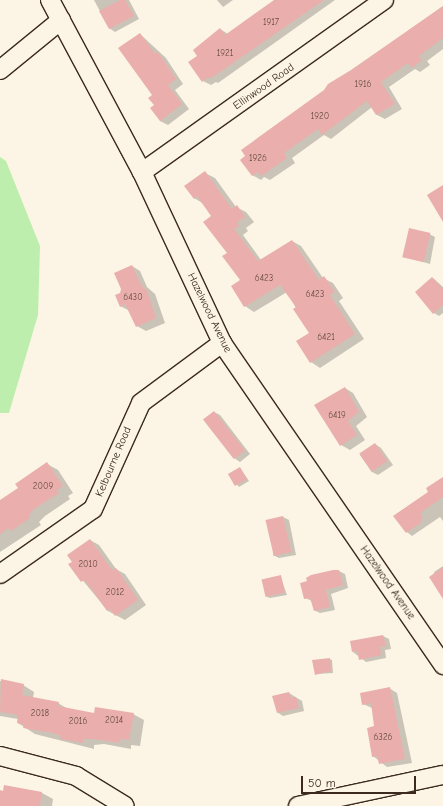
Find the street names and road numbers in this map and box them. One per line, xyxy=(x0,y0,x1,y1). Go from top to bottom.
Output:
street label: Ellinwood Road xyxy=(231,61,297,113)
street label: Hazelwood Avenue xyxy=(184,271,234,355)
street label: Kelbourne Road xyxy=(93,425,135,499)
street label: Hazelwood Avenue xyxy=(357,544,417,622)

